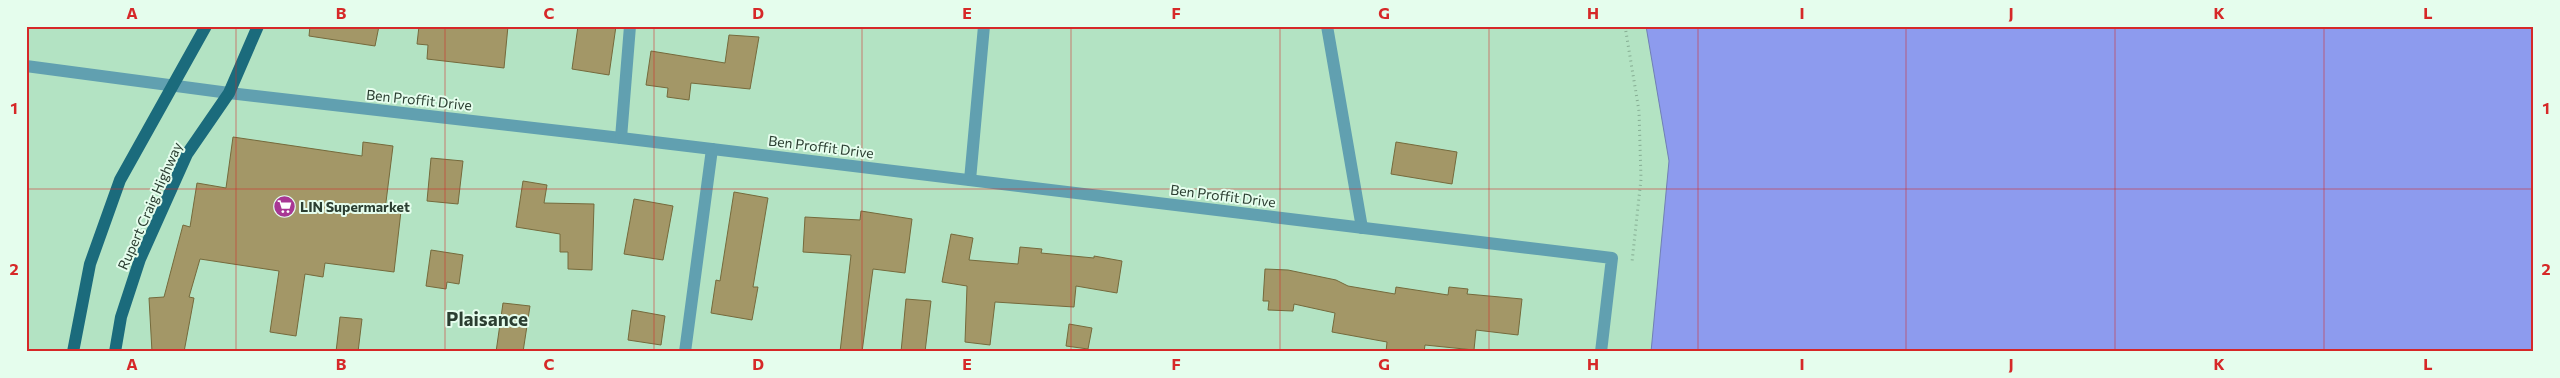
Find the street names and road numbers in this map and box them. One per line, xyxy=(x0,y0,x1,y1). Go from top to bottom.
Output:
street label: Ben Proffit Drive xyxy=(365,86,473,114)
street label: Ben Proffit Drive xyxy=(767,132,875,161)
street label: Rupert Craig Highway xyxy=(114,139,185,272)
street label: Ben Proffit Drive xyxy=(1169,181,1277,210)

